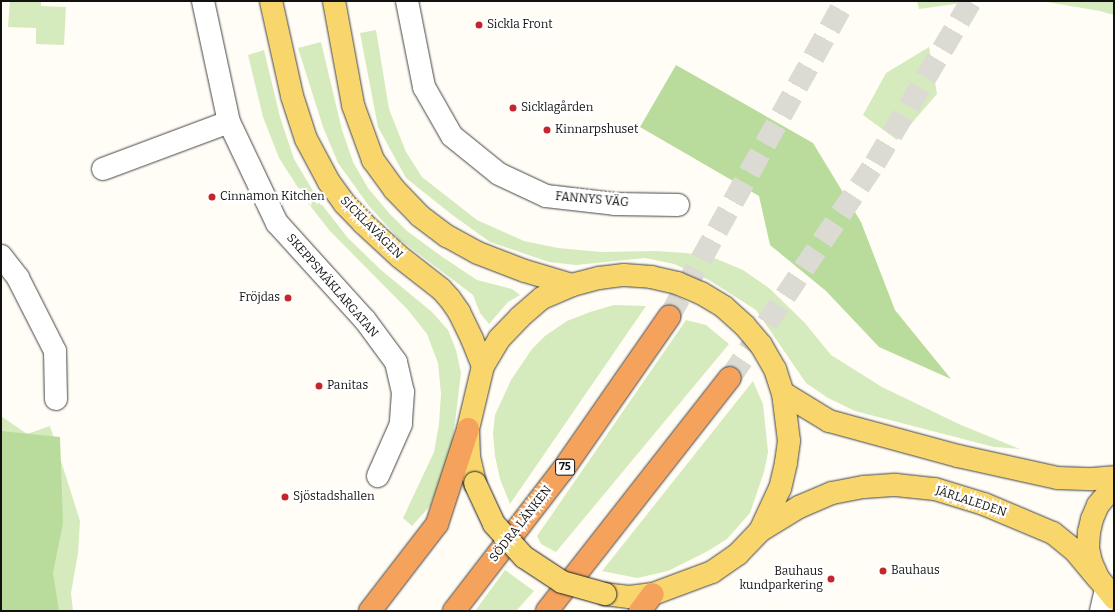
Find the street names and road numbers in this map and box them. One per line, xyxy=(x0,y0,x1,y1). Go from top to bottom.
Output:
street label: FANNYS VÄG xyxy=(555,190,629,210)
street label: SICKLAVÄGEN xyxy=(337,194,405,262)
street label: SKEPPSMÄKLARGATAN xyxy=(283,231,381,341)
road number: 75 xyxy=(555,458,575,476)
street label: SÖDRA LÄNKEN xyxy=(487,483,555,565)
street label: JÄRLALEDEN xyxy=(934,484,1008,520)

